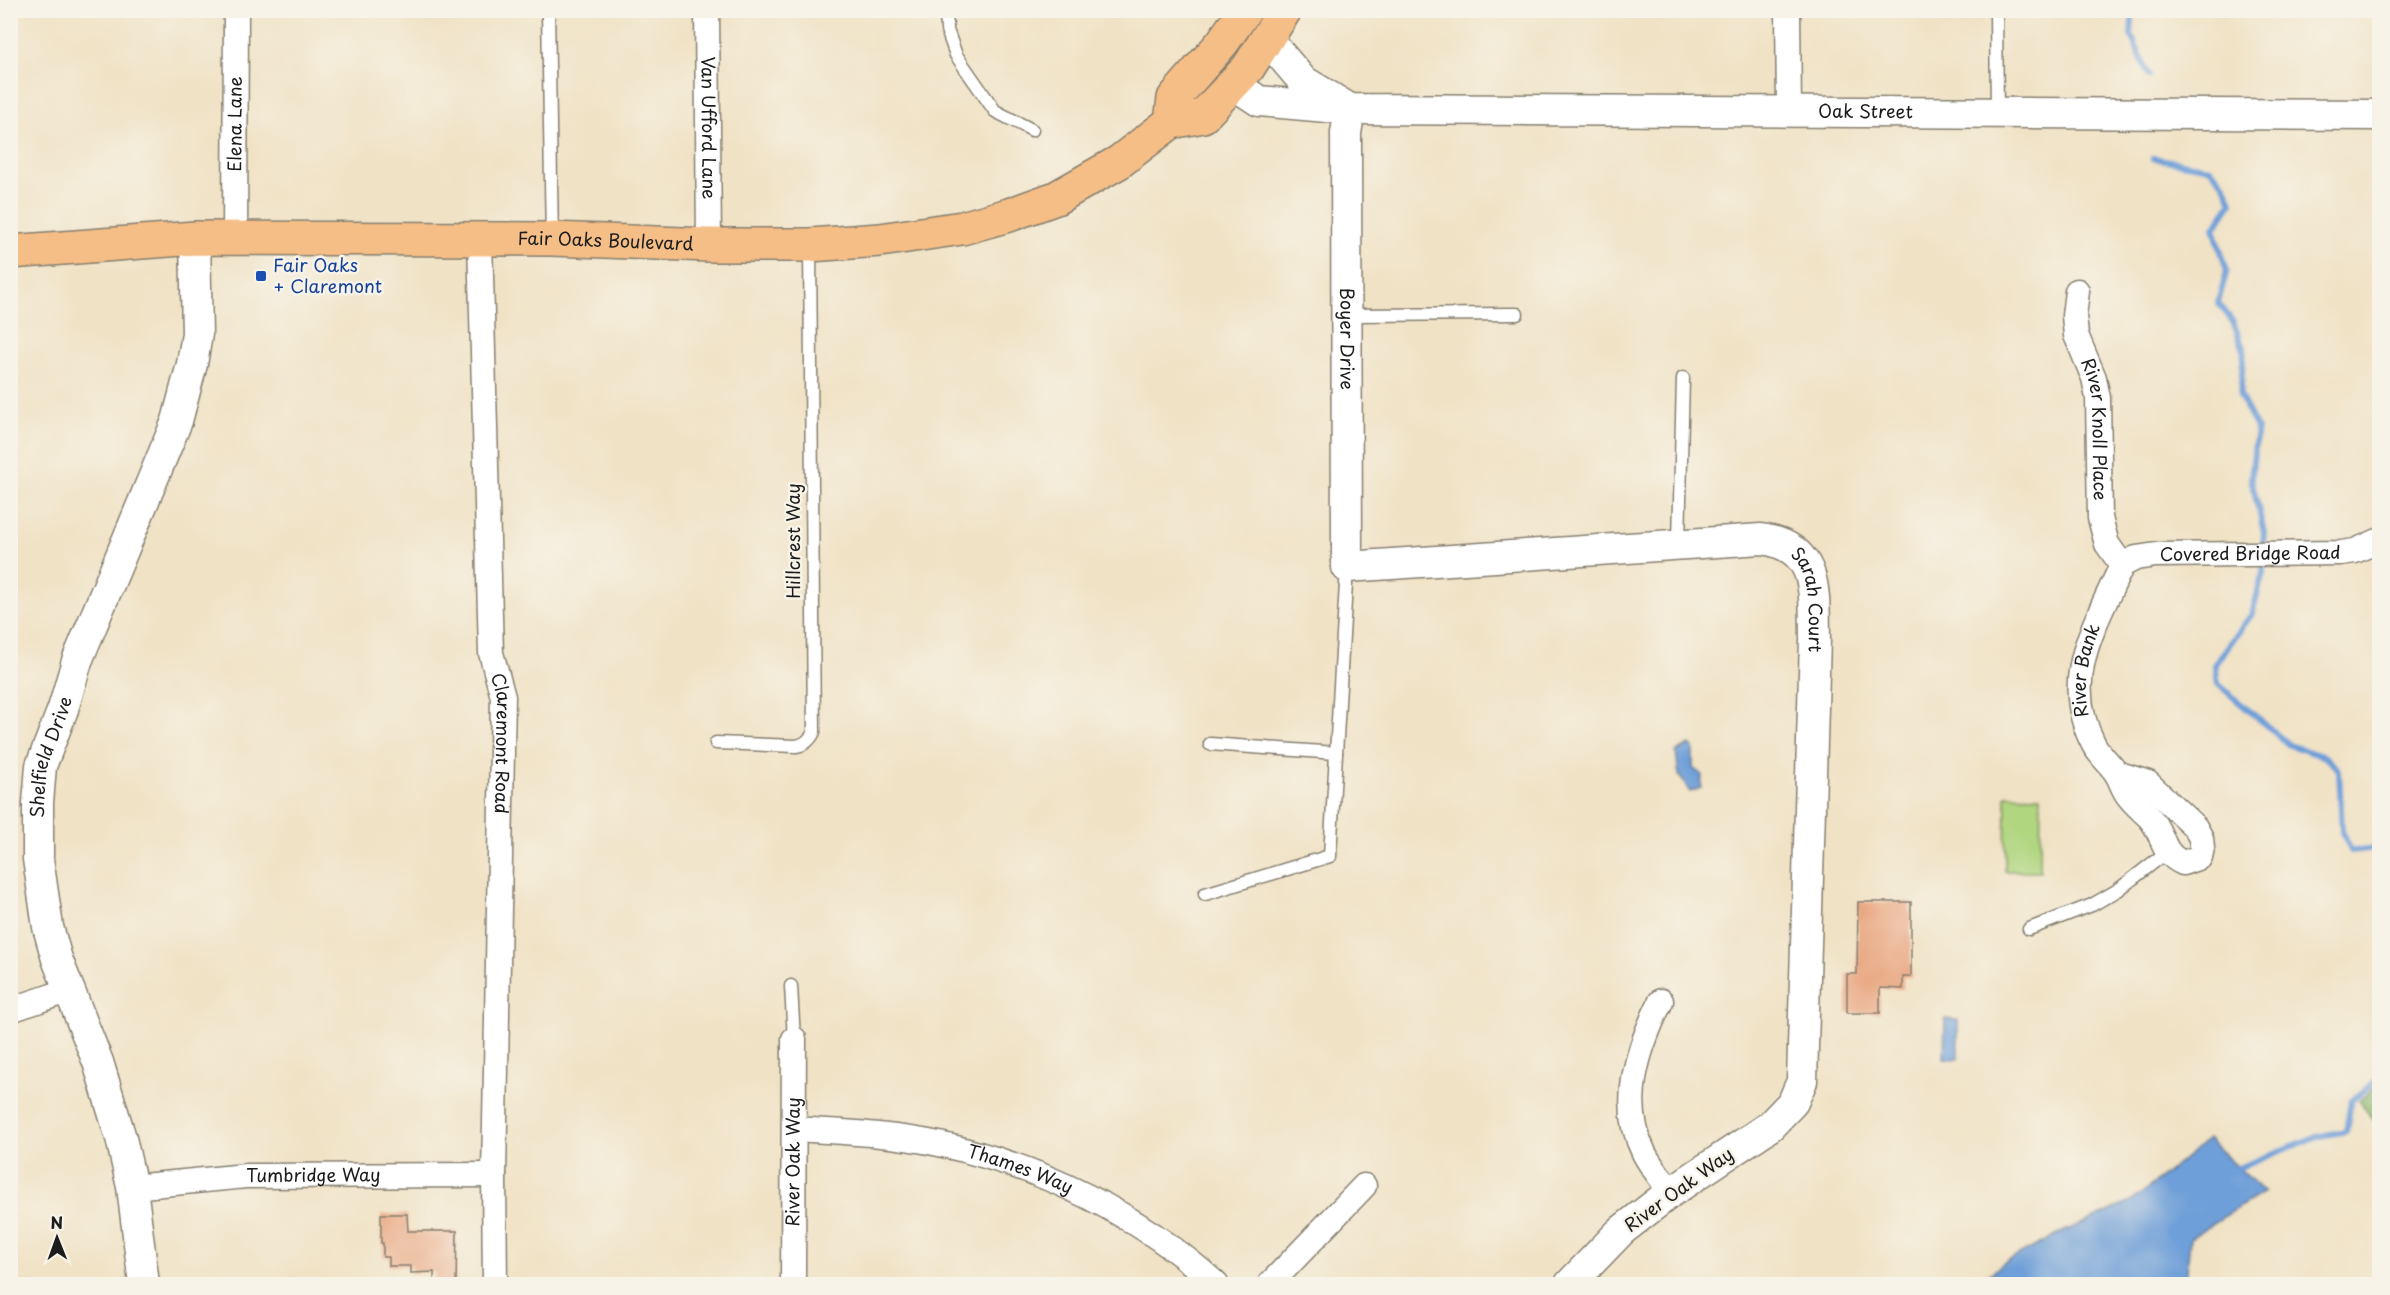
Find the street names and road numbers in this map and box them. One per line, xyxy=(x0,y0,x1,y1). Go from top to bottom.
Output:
street label: Van Ufford Lane xyxy=(695,56,724,200)
street label: Elena Lane xyxy=(220,76,248,172)
street label: Oak Street xyxy=(1818,97,1913,124)
street label: Fair Oaks Boulevard xyxy=(517,224,694,256)
street label: Boyer Drive xyxy=(1334,288,1362,390)
street label: River Knoll Place xyxy=(2075,353,2115,501)
street label: Hillcrest Way xyxy=(779,483,806,599)
street label: Covered Bridge Road xyxy=(2159,538,2341,567)
street label: Sarah Court xyxy=(1786,540,1830,653)
street label: River Bank xyxy=(2064,619,2106,720)
street label: Claremont Road xyxy=(485,670,519,814)
street label: Shelfield Drive xyxy=(23,693,78,818)
street label: River Oak Way xyxy=(778,1097,806,1227)
street label: Thames Way xyxy=(965,1137,1078,1200)
street label: River Oak Way xyxy=(1618,1140,1738,1238)
street label: Tumbridge Way xyxy=(246,1160,381,1188)

